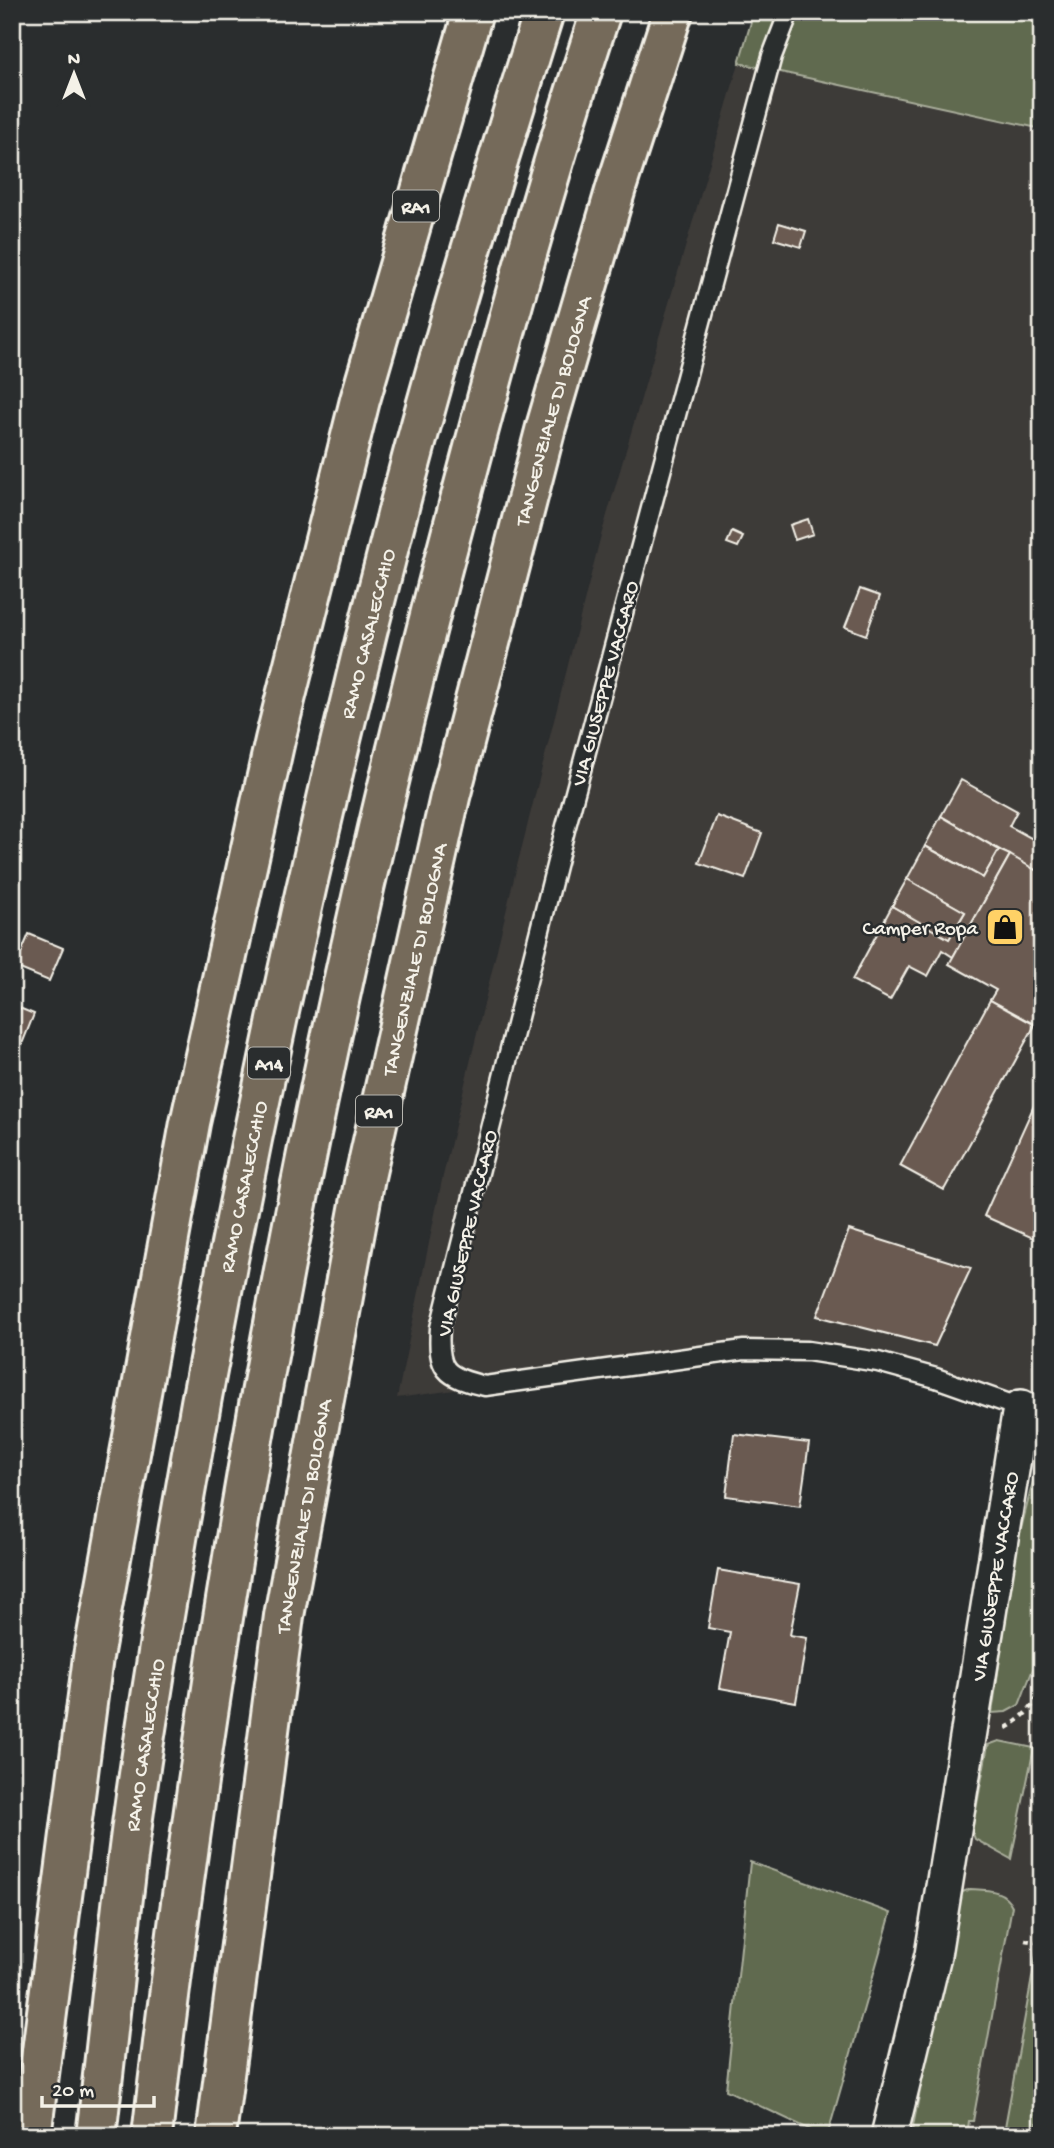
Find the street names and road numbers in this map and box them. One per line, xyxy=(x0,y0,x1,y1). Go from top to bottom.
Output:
road number: RA1 xyxy=(393,190,439,222)
street label: TANGENZIALE DI BOLOGNA xyxy=(512,292,600,530)
street label: RAMO CASALECCHIO xyxy=(337,546,404,722)
street label: VIA GIUSEPPE VACCARO xyxy=(568,578,647,790)
street label: TANGENZIALE DI BOLOGNA xyxy=(379,840,456,1080)
road number: A14 xyxy=(248,1048,290,1078)
road number: RA1 xyxy=(356,1096,402,1126)
street label: RAMO CASALECCHIO xyxy=(217,1099,276,1275)
street label: VIA GIUSEPPE VACCARO xyxy=(433,1128,505,1341)
street label: TANGENZIALE DI BOLOGNA xyxy=(273,1396,340,1636)
street label: VIA GIUSEPPE VACCARO xyxy=(968,1470,1027,1684)
street label: RAMO CASALECCHIO xyxy=(122,1657,173,1834)

